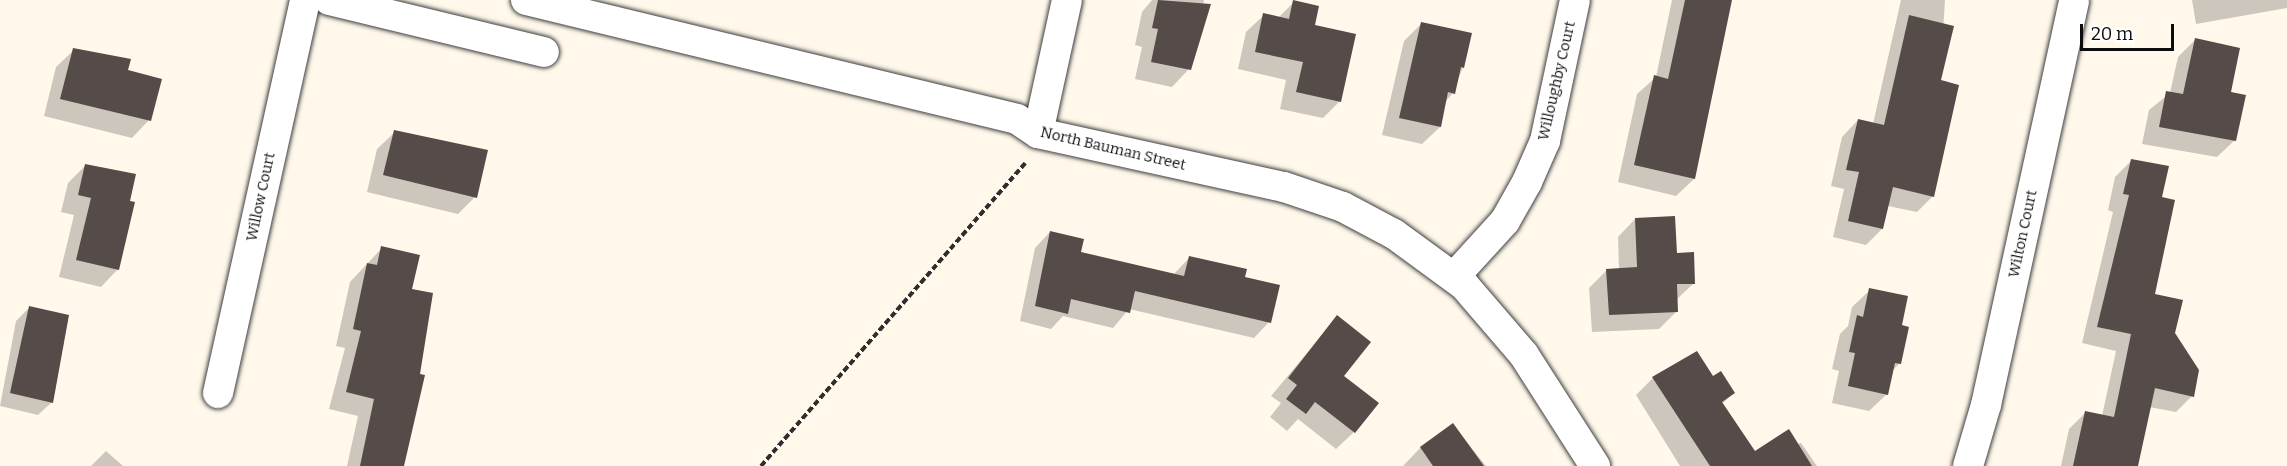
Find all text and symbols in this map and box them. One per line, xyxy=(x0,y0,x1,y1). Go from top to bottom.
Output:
scale bar xyxy=(2083,12,2178,50)
street label: Willoughby Court xyxy=(1535,20,1579,142)
text: 20 m xyxy=(2091,23,2133,45)
street label: North Bauman Street xyxy=(1039,124,1187,174)
street label: Willow Court xyxy=(243,151,279,243)
street label: Wilton Court xyxy=(2005,189,2041,279)

